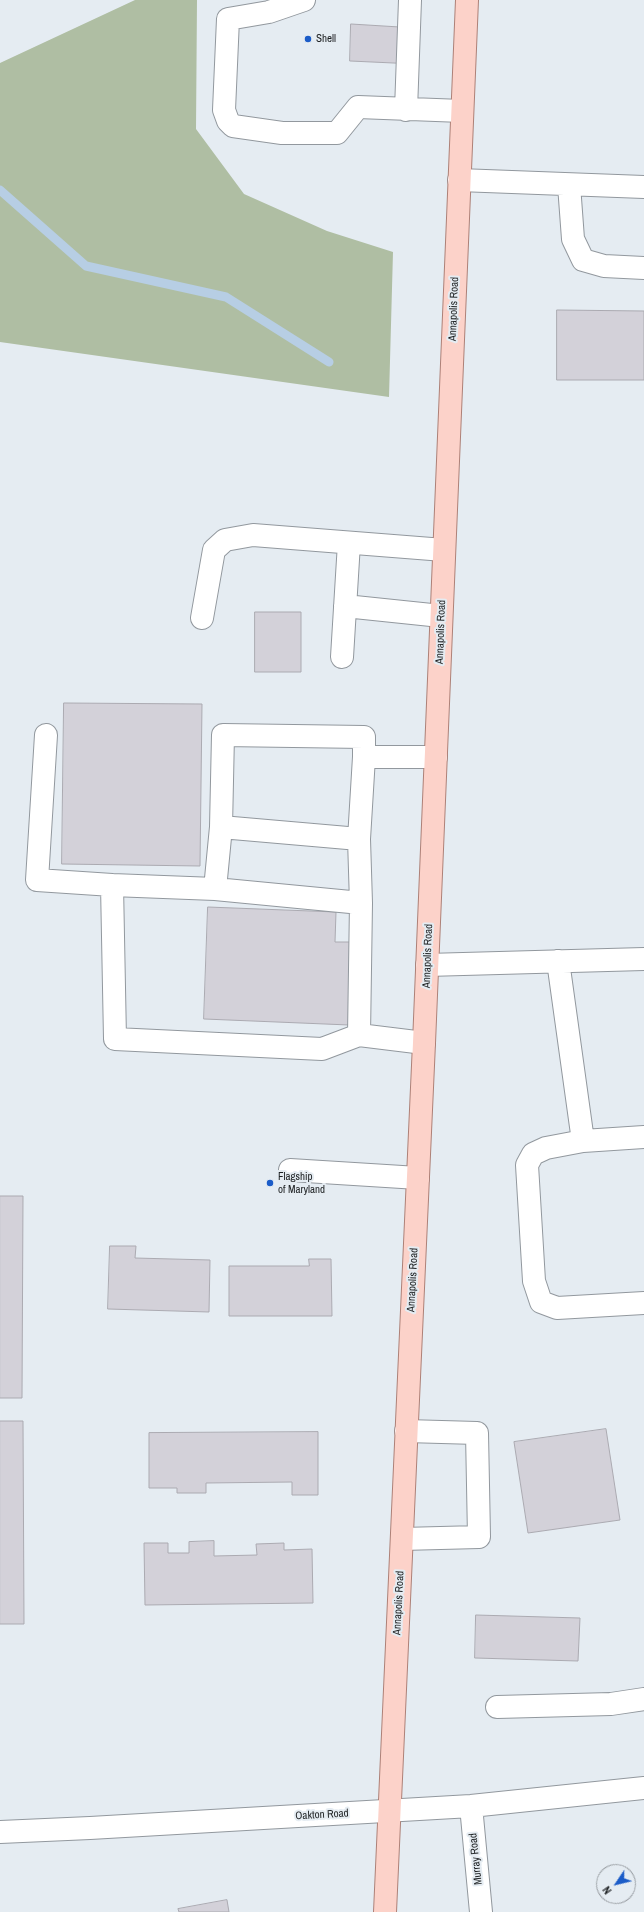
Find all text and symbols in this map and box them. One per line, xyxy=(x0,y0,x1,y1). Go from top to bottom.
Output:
place label: Shell xyxy=(316,32,336,46)
marker: Shell xyxy=(303,34,313,44)
street label: Annapolis Road xyxy=(446,277,462,341)
street label: Annapolis Road xyxy=(433,600,449,664)
street label: Annapolis Road xyxy=(420,924,436,988)
place label: Flagship of Maryland xyxy=(278,1170,325,1196)
marker: Flagship of Maryland xyxy=(265,1178,275,1188)
street label: Annapolis Road xyxy=(405,1248,421,1312)
street label: Annapolis Road xyxy=(391,1571,407,1635)
street label: Oakton Road xyxy=(295,1807,349,1823)
street label: Murray Road xyxy=(467,1832,485,1886)
north arrow xyxy=(596,1864,636,1904)
text: N xyxy=(599,1884,615,1897)

